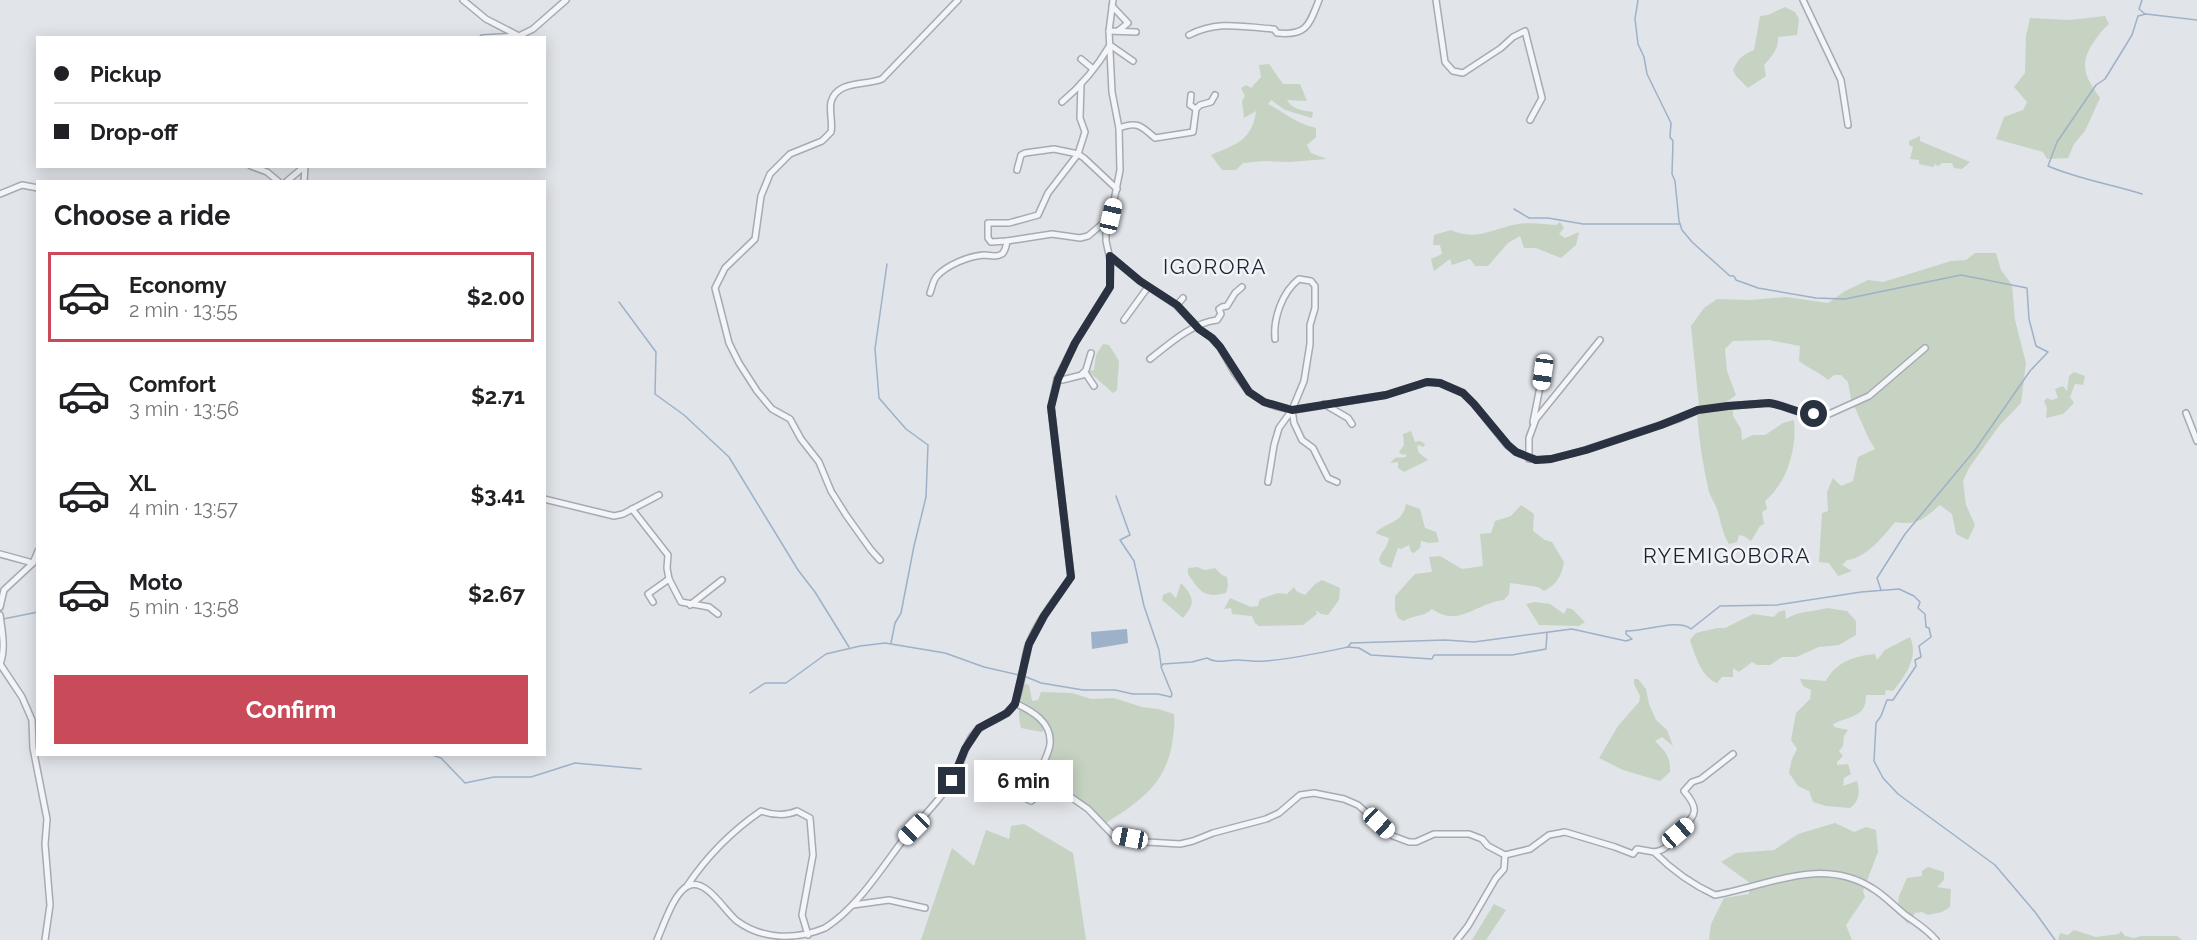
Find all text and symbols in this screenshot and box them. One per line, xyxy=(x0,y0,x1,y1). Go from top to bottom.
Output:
text: Pickup xyxy=(90,61,162,87)
text: Drop-off xyxy=(90,119,178,145)
car xyxy=(1098,196,1124,236)
text: Choose a ride xyxy=(54,200,230,231)
district label: IGORORA xyxy=(1163,254,1267,279)
icon: car xyxy=(57,270,111,324)
text: Economy xyxy=(129,272,227,298)
text: $2.00 xyxy=(467,284,525,310)
text: 2 min · 13:55 xyxy=(129,298,238,322)
car xyxy=(1532,353,1554,391)
icon: car xyxy=(57,369,111,423)
text: Comfort xyxy=(129,371,216,397)
text: $2.71 xyxy=(471,383,525,409)
text: 3 min · 13:56 xyxy=(129,397,239,421)
route start xyxy=(1800,400,1827,427)
icon: car xyxy=(57,468,111,522)
text: XL xyxy=(129,470,156,496)
text: $3.41 xyxy=(471,482,525,508)
text: 4 min · 13:57 xyxy=(129,496,238,520)
district label: RYEMIGOBORA xyxy=(1643,543,1811,568)
icon: car xyxy=(57,567,111,621)
text: Moto xyxy=(129,569,183,595)
text: $2.67 xyxy=(468,581,525,607)
text: 5 min · 13:58 xyxy=(129,595,239,619)
button: Confirm xyxy=(54,675,528,744)
callout: 6 min xyxy=(973,760,1072,802)
route end xyxy=(938,767,965,794)
text: 6 min xyxy=(997,769,1050,793)
car xyxy=(1360,804,1398,842)
car xyxy=(895,810,933,848)
car xyxy=(1659,814,1697,852)
car xyxy=(1111,826,1149,850)

